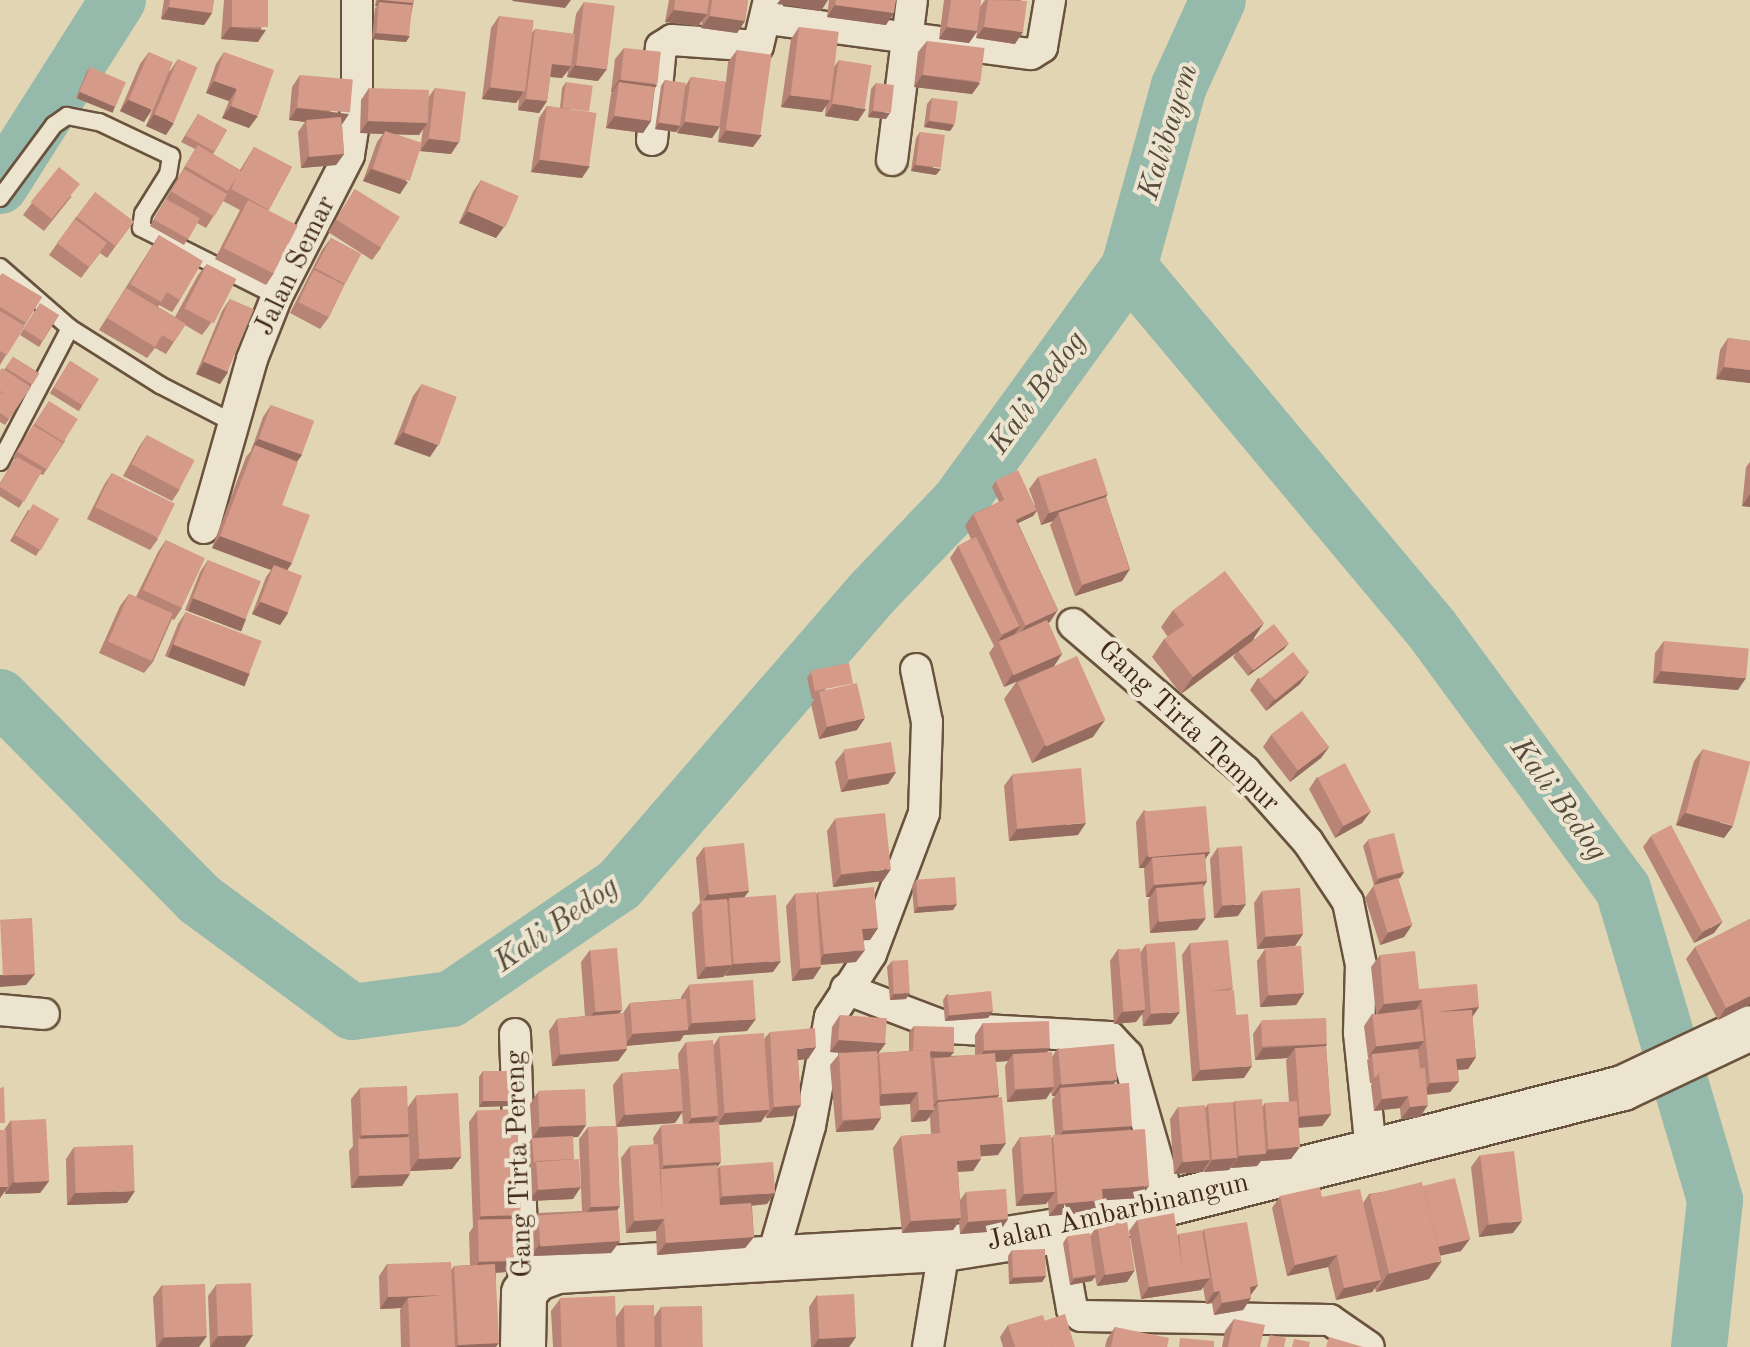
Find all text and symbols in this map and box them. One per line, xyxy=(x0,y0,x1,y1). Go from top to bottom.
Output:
water label: Kalibayem xyxy=(1131,60,1207,204)
street label: Jalan Semar xyxy=(248,191,344,341)
water label: Kali Bedog xyxy=(981,325,1095,461)
street label: Gang Tirta Tempur xyxy=(1090,634,1286,820)
water label: Kali Bedog xyxy=(1501,732,1615,868)
water label: Kali Bedog xyxy=(488,869,626,981)
street label: Gang Tirta Pereng xyxy=(499,1050,541,1278)
street label: Jalan Ambarbinangun xyxy=(984,1167,1252,1259)

